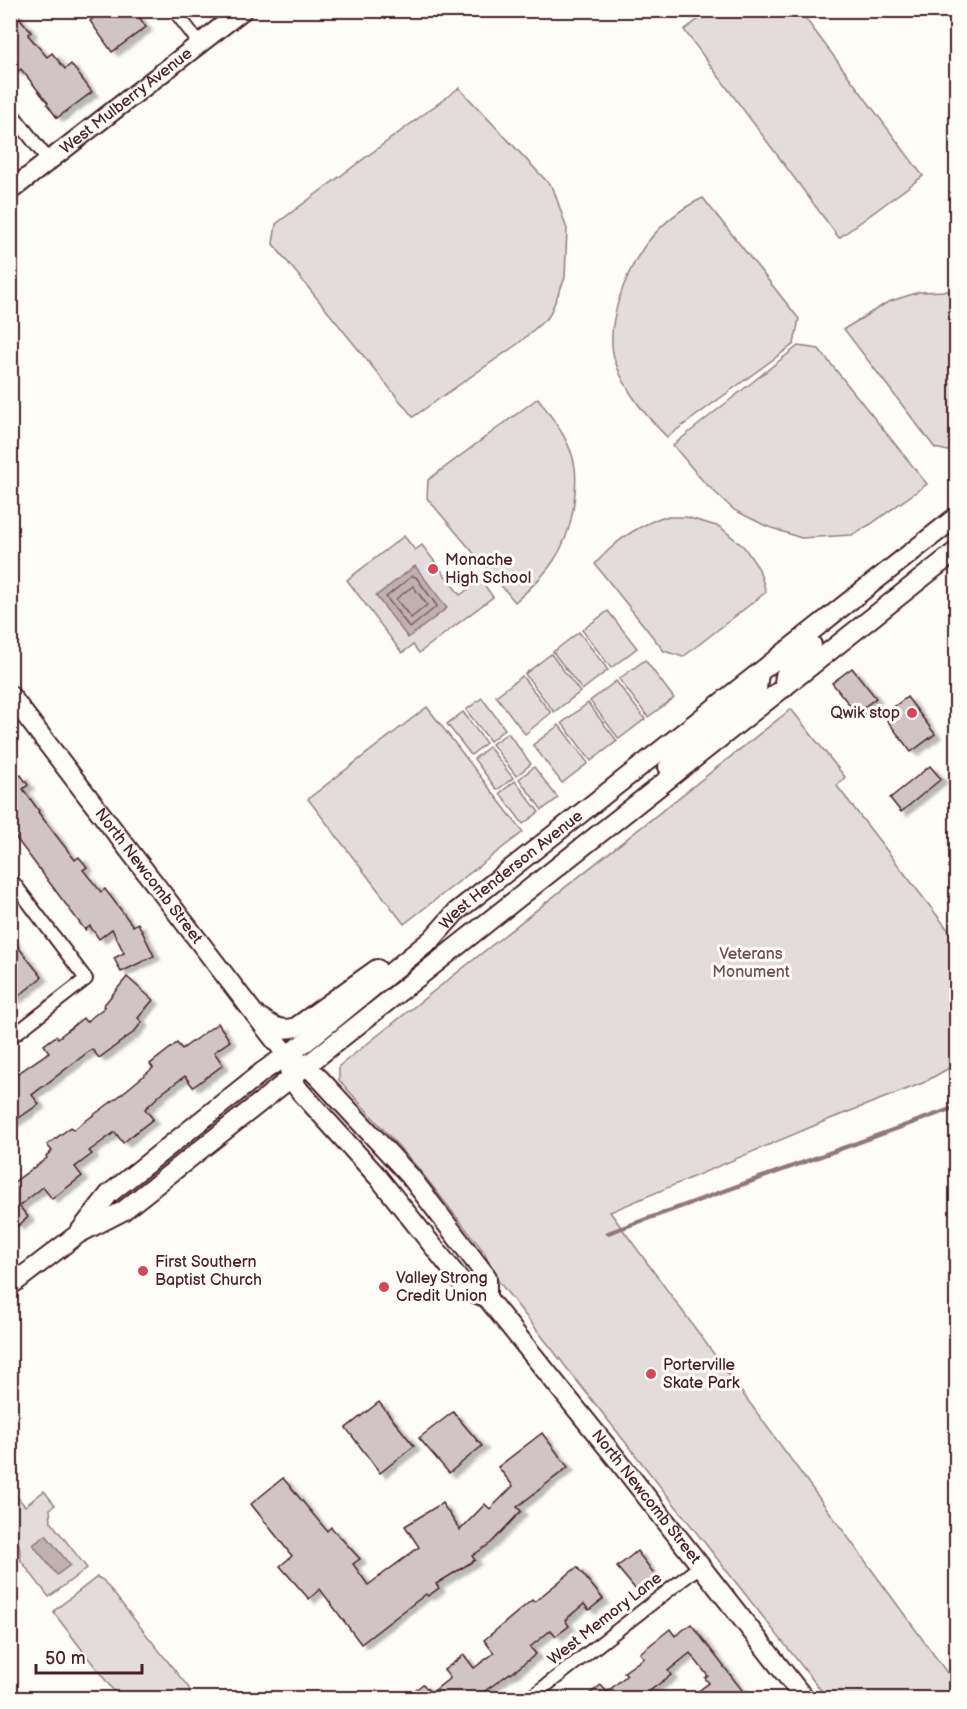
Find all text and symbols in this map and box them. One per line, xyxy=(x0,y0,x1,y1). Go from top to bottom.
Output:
street label: West Mulberry Avenue xyxy=(56,43,196,158)
place label: Monache High School xyxy=(445,551,531,588)
marker: Monache High School xyxy=(426,562,440,576)
place label: Qwik stop xyxy=(830,704,900,723)
marker: Qwik stop xyxy=(905,706,919,720)
street label: North Newcomb Street xyxy=(91,805,207,947)
street label: West Henderson Avenue xyxy=(435,806,587,934)
park label: Veterans Monument xyxy=(712,945,790,982)
place label: First Southern Baptist Church xyxy=(155,1253,262,1290)
marker: First Southern Baptist Church xyxy=(136,1264,150,1278)
place label: Valley Strong Credit Union xyxy=(396,1269,488,1306)
marker: Valley Strong Credit Union xyxy=(377,1280,391,1294)
place label: Porterville Skate Park xyxy=(663,1356,740,1393)
marker: Porterville Skate Park xyxy=(644,1367,658,1381)
street label: North Newcomb Street xyxy=(587,1426,705,1568)
street label: West Memory Lane xyxy=(544,1568,666,1669)
scale bar xyxy=(36,1637,142,1675)
text: 50 m xyxy=(45,1648,86,1669)

